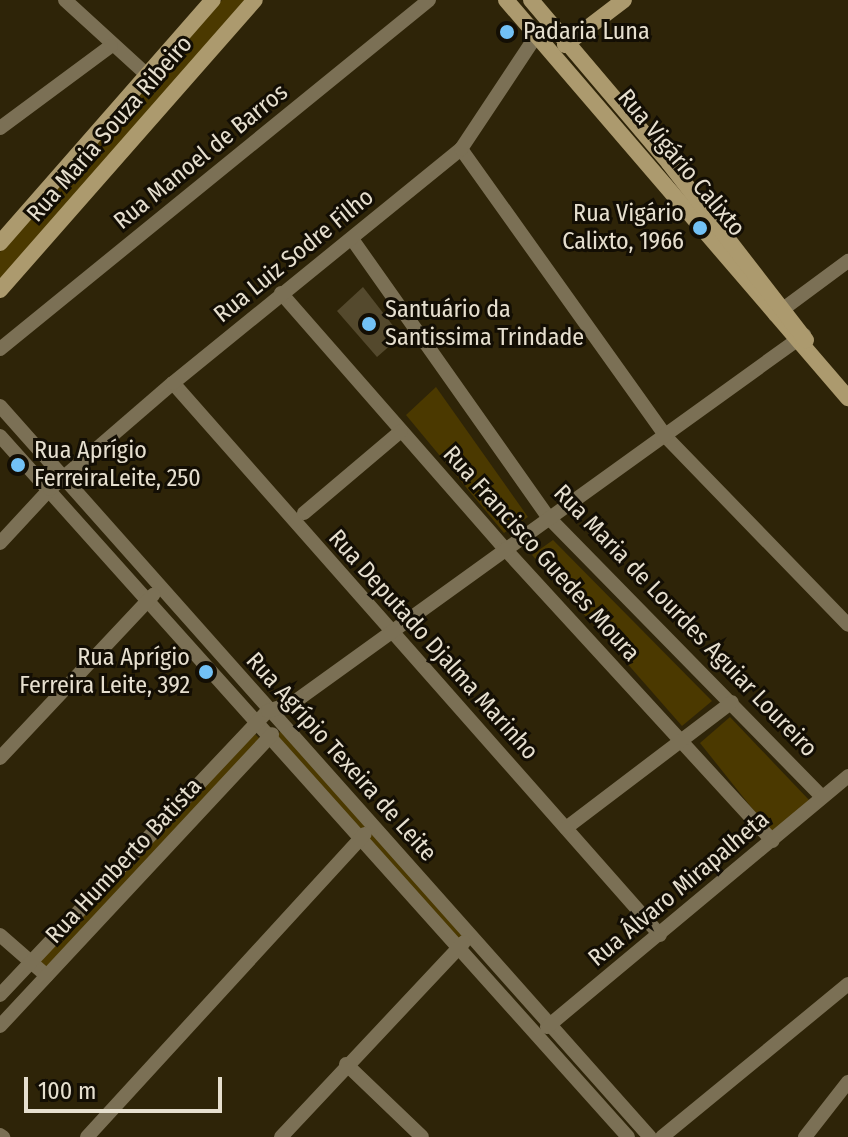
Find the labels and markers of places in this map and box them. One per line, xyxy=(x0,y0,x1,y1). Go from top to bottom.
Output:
place label: Padaria Luna xyxy=(523,18,650,46)
marker: Padaria Luna xyxy=(498,23,516,41)
place label: Rua Vigário Calixto, 1966 xyxy=(562,200,684,256)
marker: Rua Vigário Calixto, 1966 xyxy=(691,219,709,237)
place label: Santuário da Santissima Trindade xyxy=(385,296,584,352)
marker: Santuário da Santissima Trindade xyxy=(360,315,378,333)
place label: Rua Aprígio FerreiraLeite, 250 xyxy=(34,437,201,493)
marker: Rua Aprígio FerreiraLeite, 250 xyxy=(9,456,27,474)
place label: Rua Aprígio Ferreira Leite, 392 xyxy=(19,644,190,700)
marker: Rua Aprígio Ferreira Leite, 392 xyxy=(197,663,215,681)

